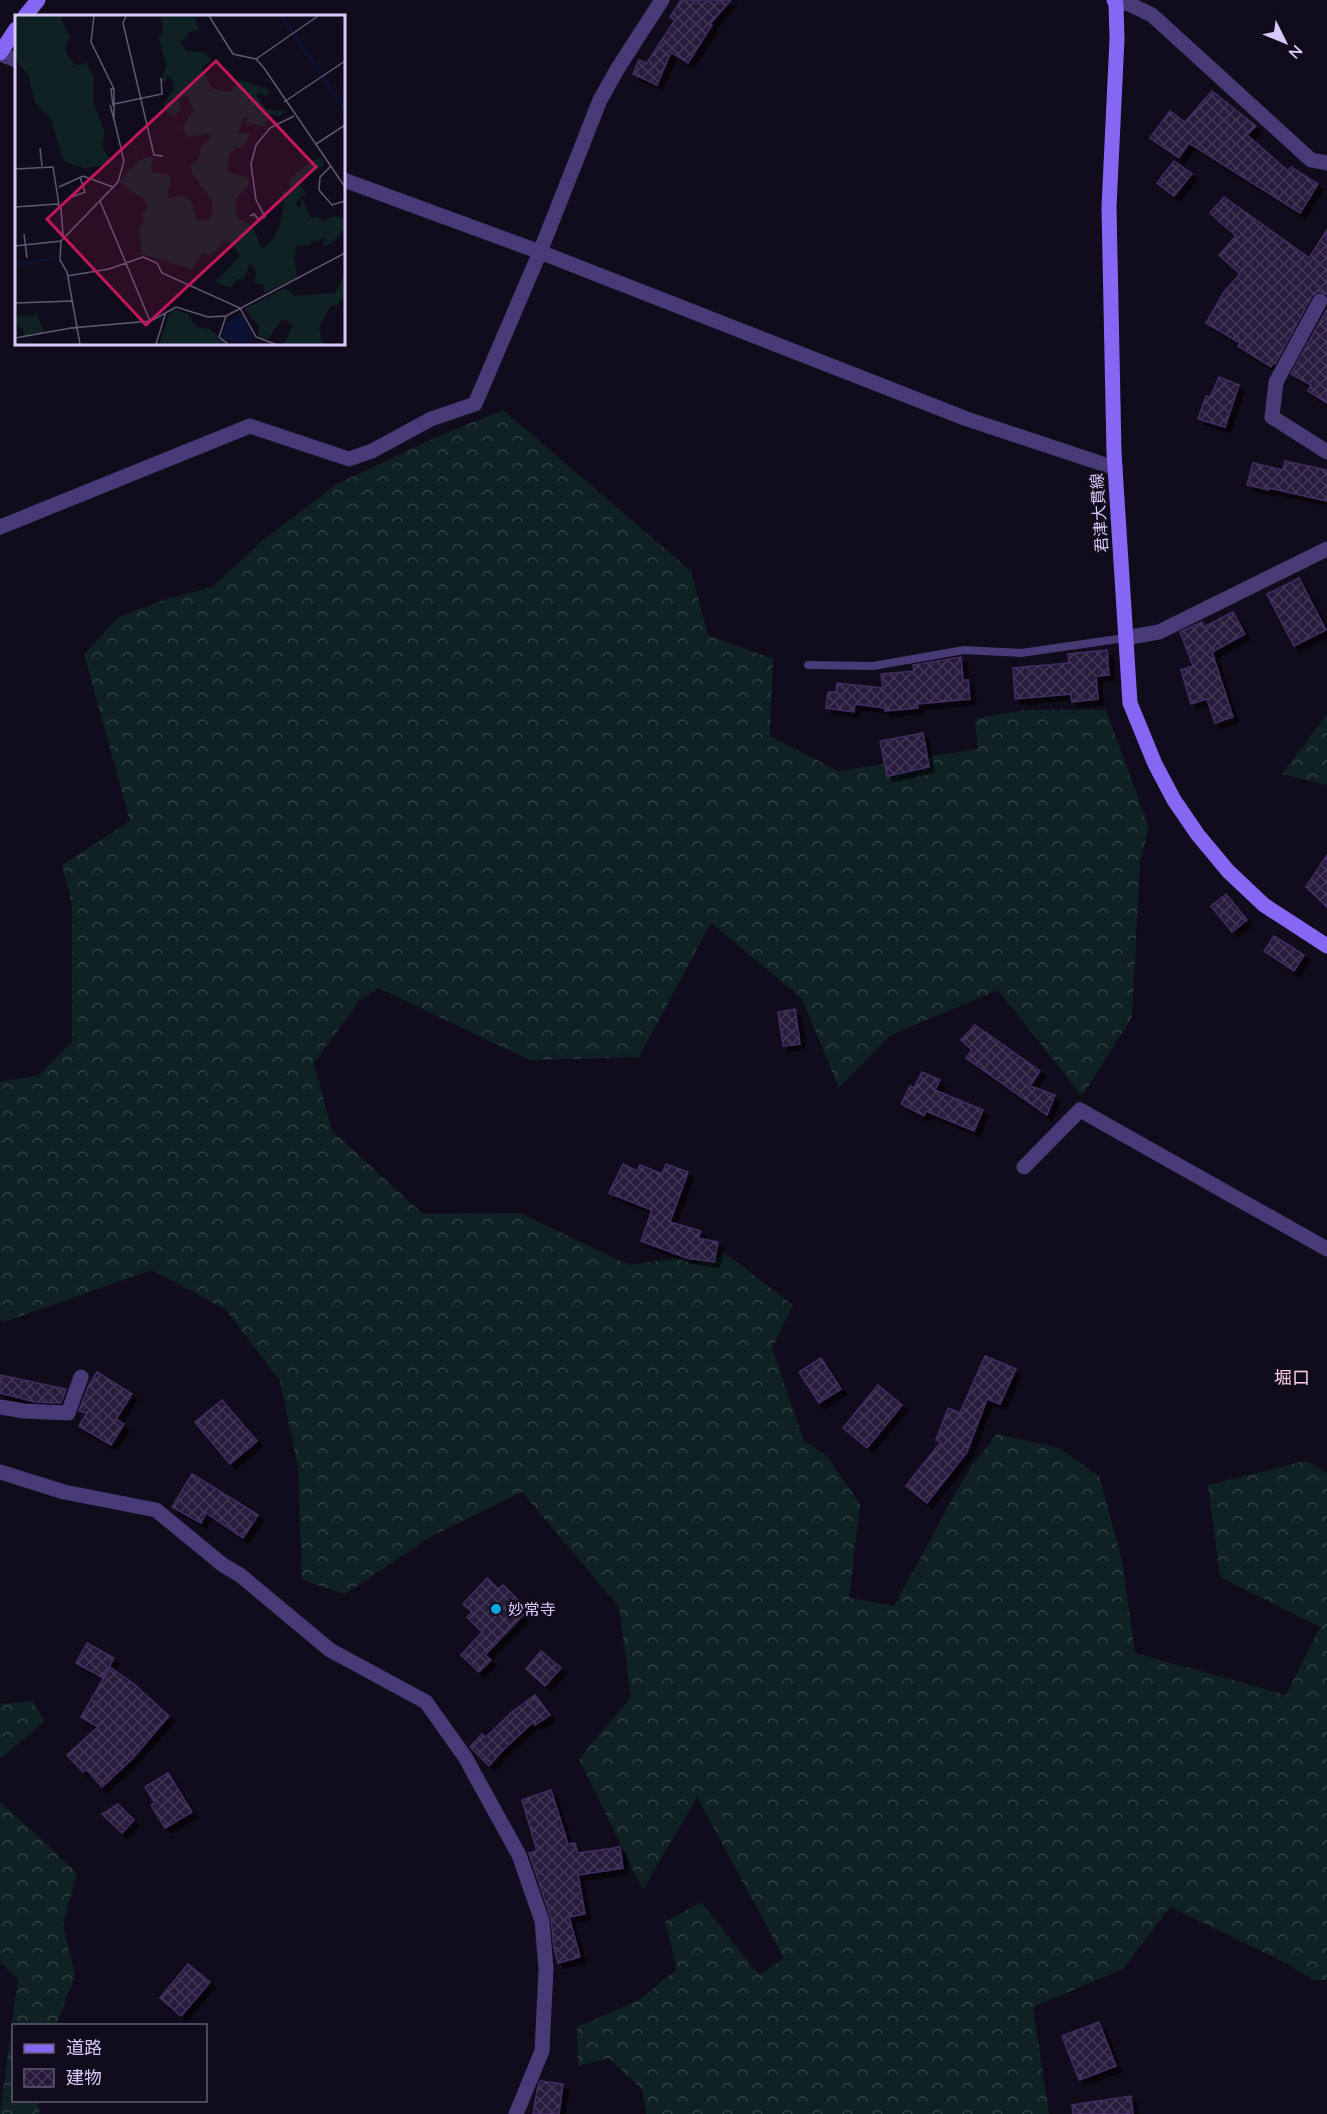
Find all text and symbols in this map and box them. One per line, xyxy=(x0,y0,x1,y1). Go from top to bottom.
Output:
north arrow xyxy=(1255,12,1315,72)
inset map xyxy=(15,15,345,345)
text: N xyxy=(1285,41,1307,63)
street label: 君津大貫線 xyxy=(1086,472,1112,554)
district label: 堀口 xyxy=(1274,1366,1310,1389)
place label: 妙常寺 xyxy=(508,1599,556,1619)
marker: 妙常寺 xyxy=(489,1602,503,1616)
legend xyxy=(12,2024,207,2102)
text: 道路 xyxy=(66,2036,102,2059)
text: 建物 xyxy=(66,2066,102,2089)

